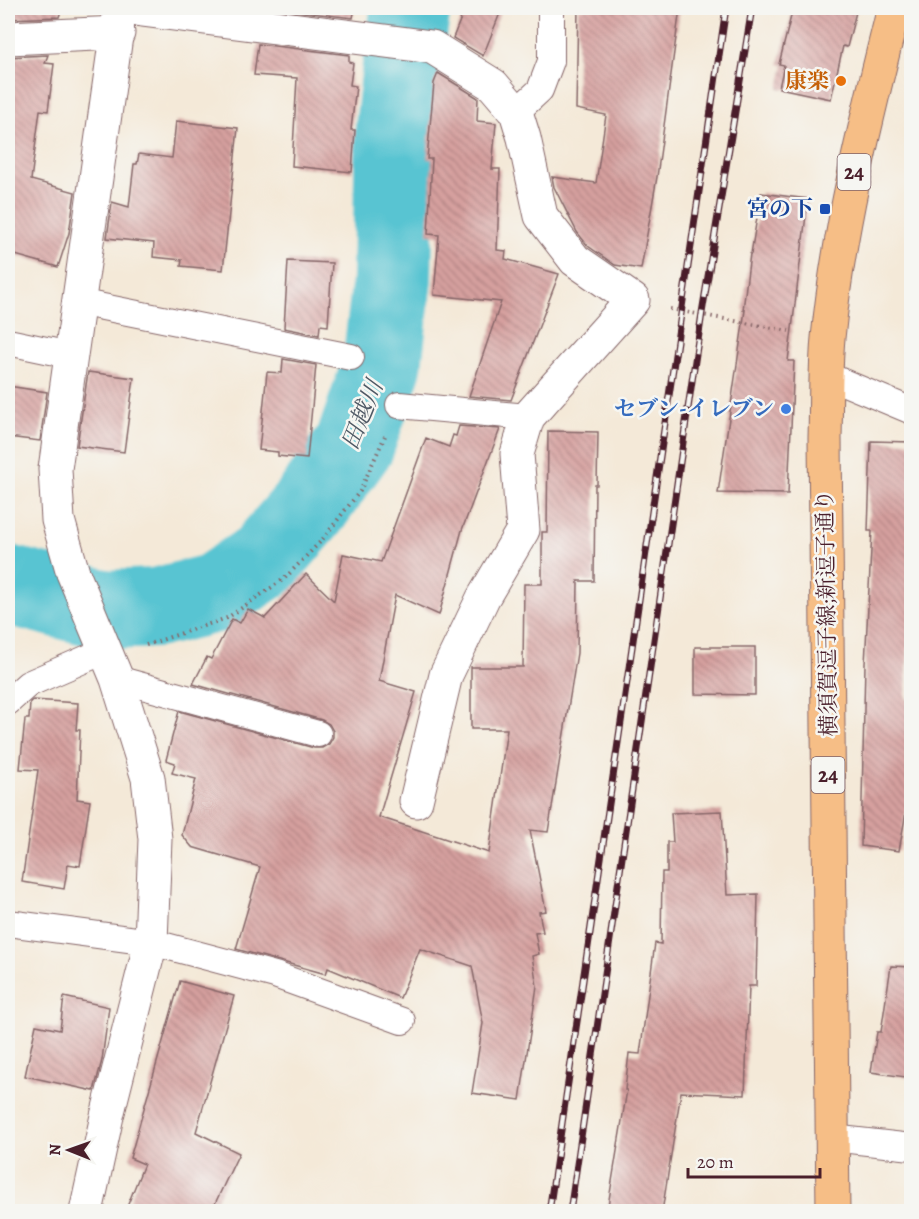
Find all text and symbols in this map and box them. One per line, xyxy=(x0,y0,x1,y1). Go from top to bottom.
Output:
place label: 康楽 xyxy=(785,66,829,96)
marker: 康楽 xyxy=(834,74,848,88)
road number: 24 xyxy=(838,154,870,190)
place label: 宮の下 xyxy=(747,194,813,224)
marker: 宮の下 xyxy=(818,202,832,216)
water label: 田越川 xyxy=(334,373,391,454)
place label: セブン-イレブン xyxy=(614,394,774,424)
marker: セブン-イレブン xyxy=(779,402,793,416)
street label: 横須賀逗子線;新逗子通り xyxy=(810,489,844,737)
road number: 24 xyxy=(812,757,844,793)
north arrow xyxy=(39,1120,99,1180)
scale bar xyxy=(688,1141,820,1179)
text: N xyxy=(44,1143,66,1156)
text: 20 m xyxy=(697,1150,734,1174)

